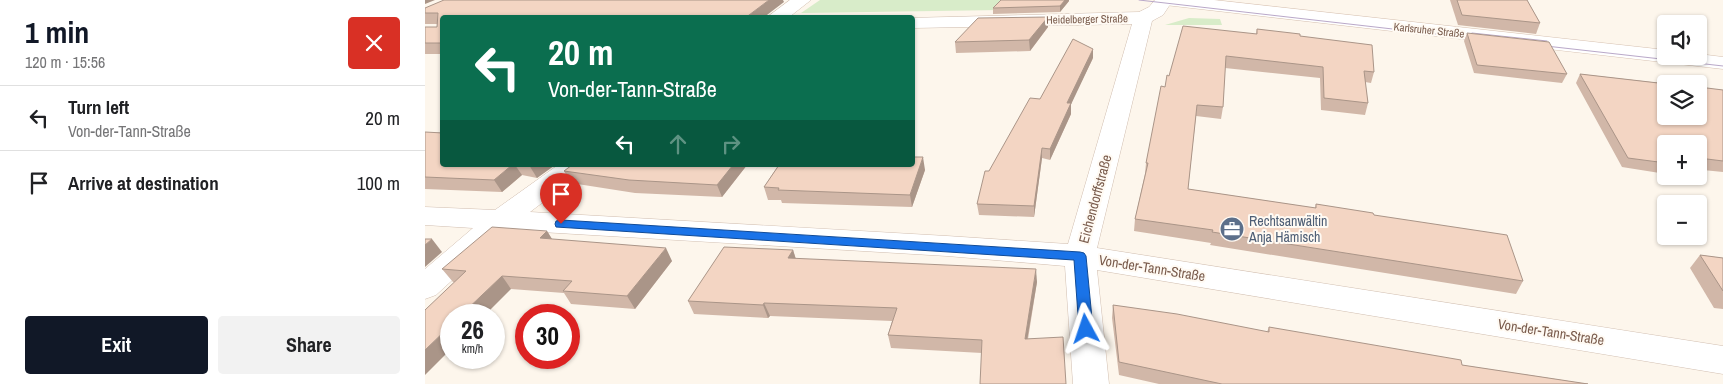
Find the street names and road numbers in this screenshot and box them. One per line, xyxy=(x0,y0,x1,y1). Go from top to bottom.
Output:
street label: Heidelberger Straße xyxy=(1046,11,1128,27)
street label: Karlsruher Straße xyxy=(1393,19,1465,41)
street label: Eichendorffstraße xyxy=(1075,153,1115,245)
street label: Von-der-Tann-Straße xyxy=(1098,251,1206,285)
street label: Von-der-Tann-Straße xyxy=(1497,315,1605,349)

